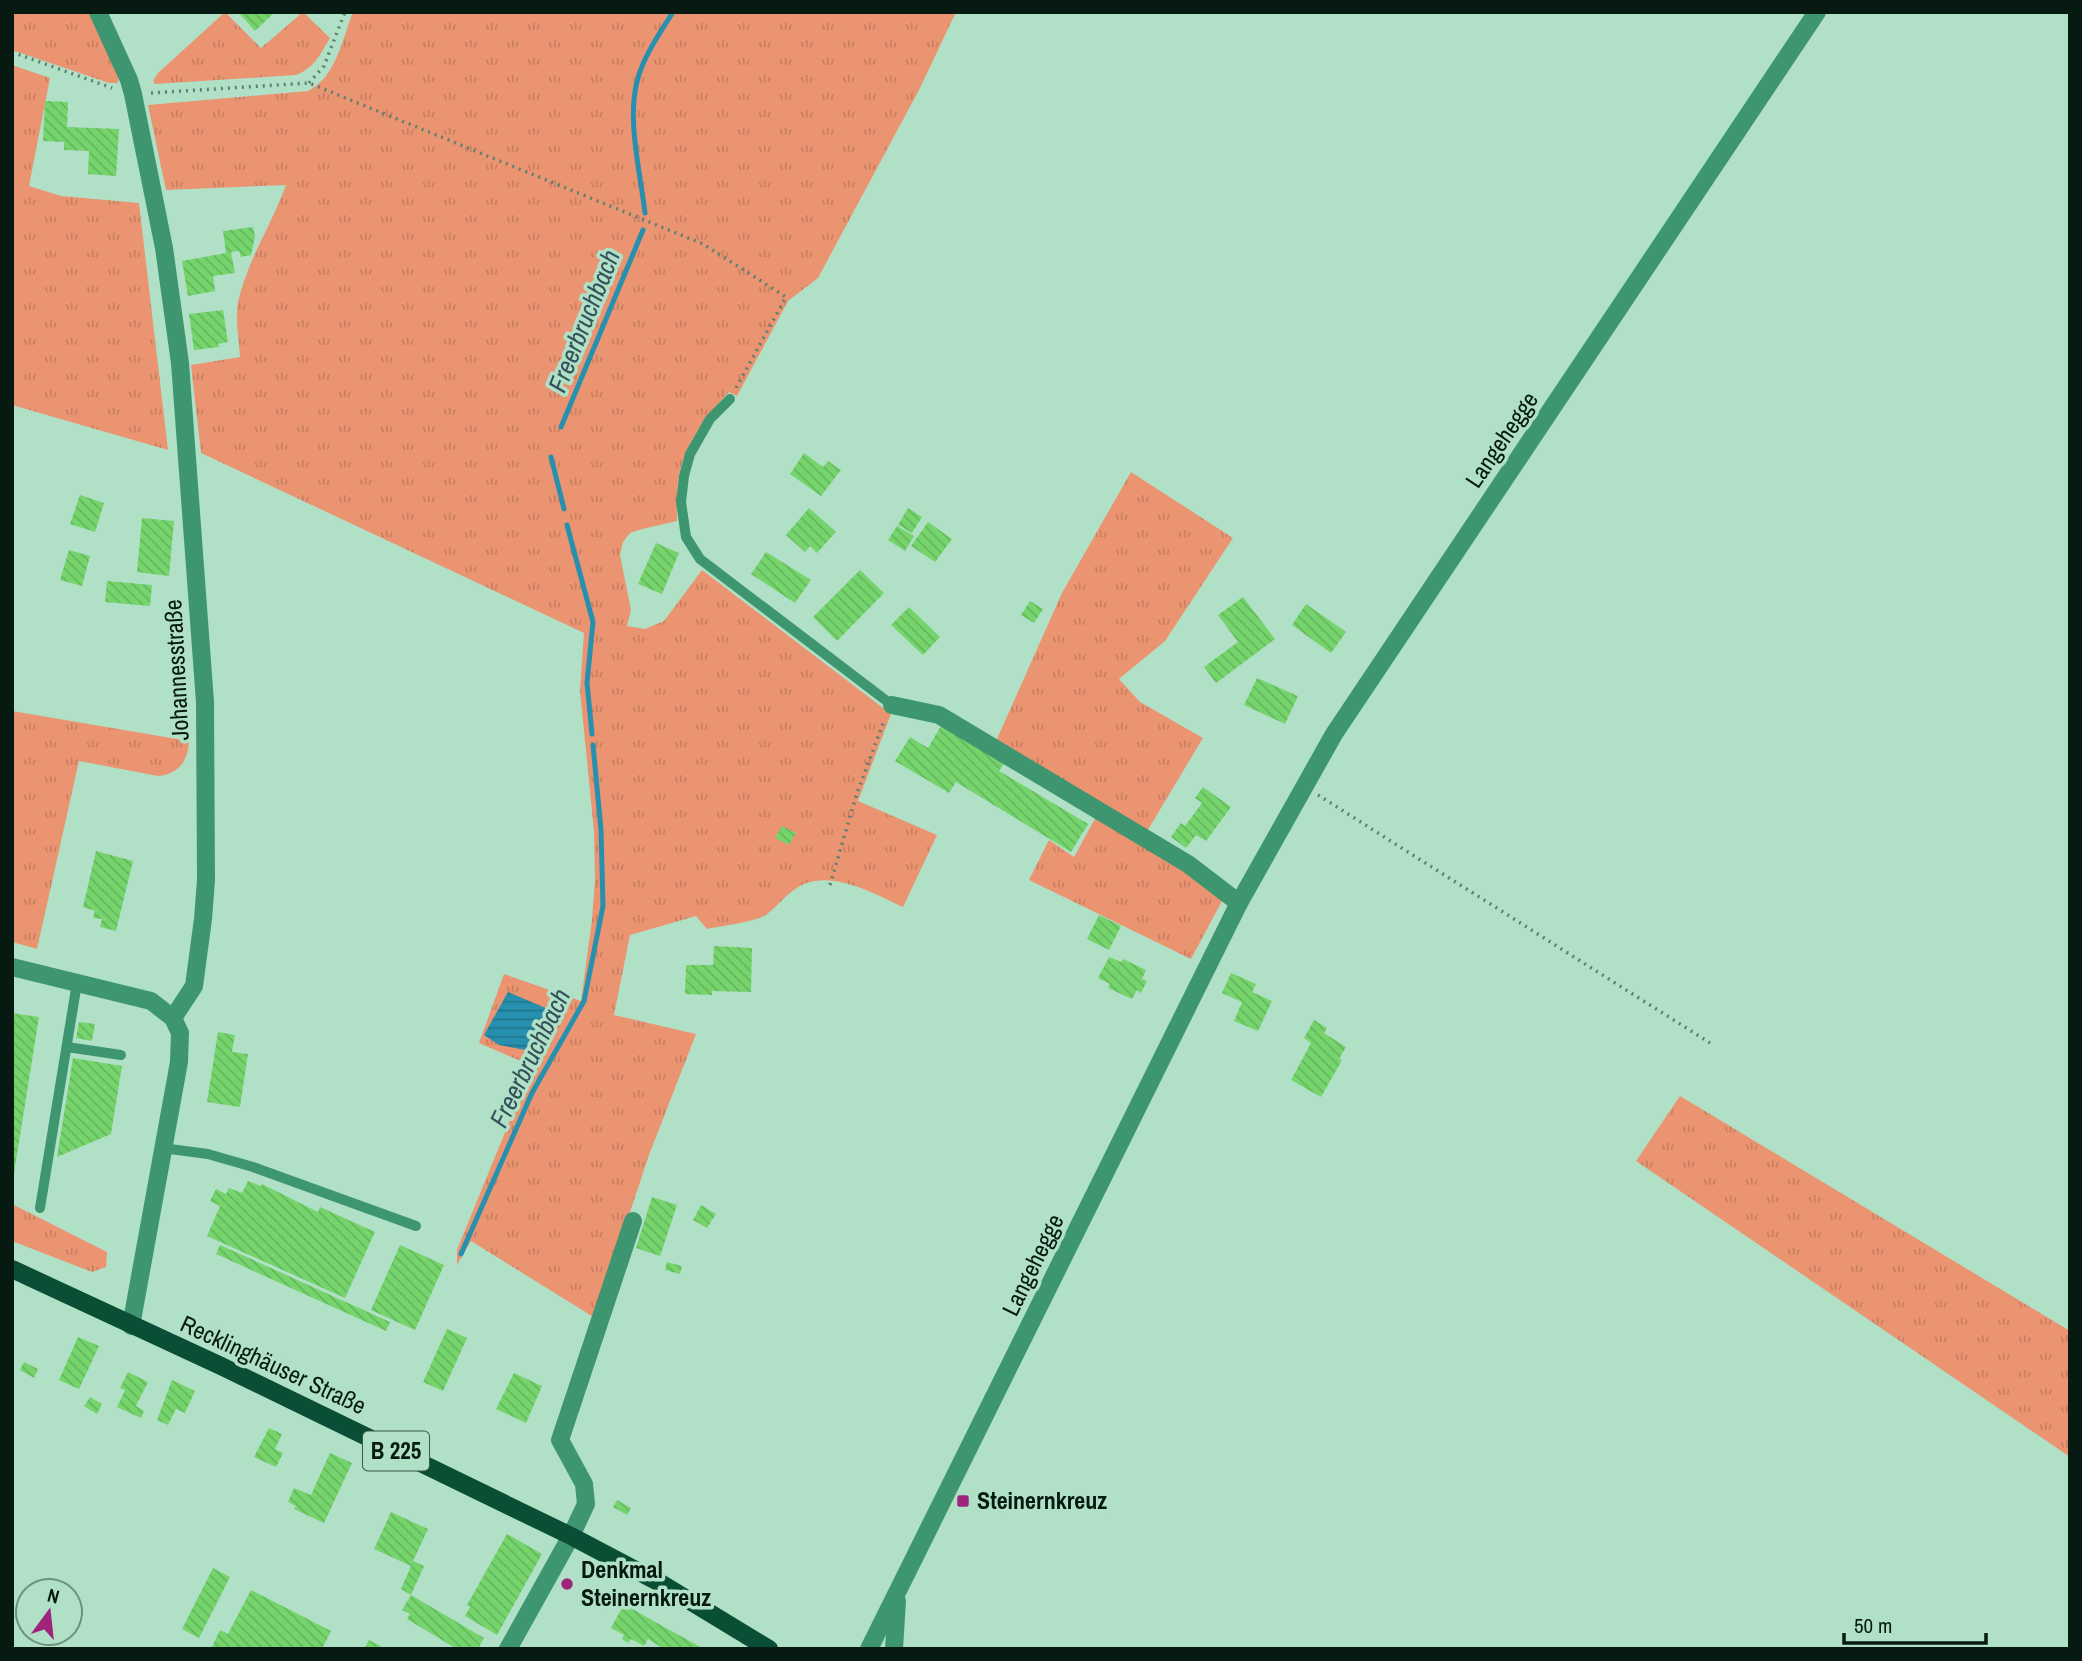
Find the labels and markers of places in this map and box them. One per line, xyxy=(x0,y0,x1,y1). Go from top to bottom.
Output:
place label: Steinernkreuz xyxy=(977,1484,1107,1516)
marker: Steinernkreuz xyxy=(955,1493,971,1509)
place label: Denkmal Steinernkreuz xyxy=(581,1553,711,1613)
marker: Denkmal Steinernkreuz xyxy=(559,1576,575,1592)

